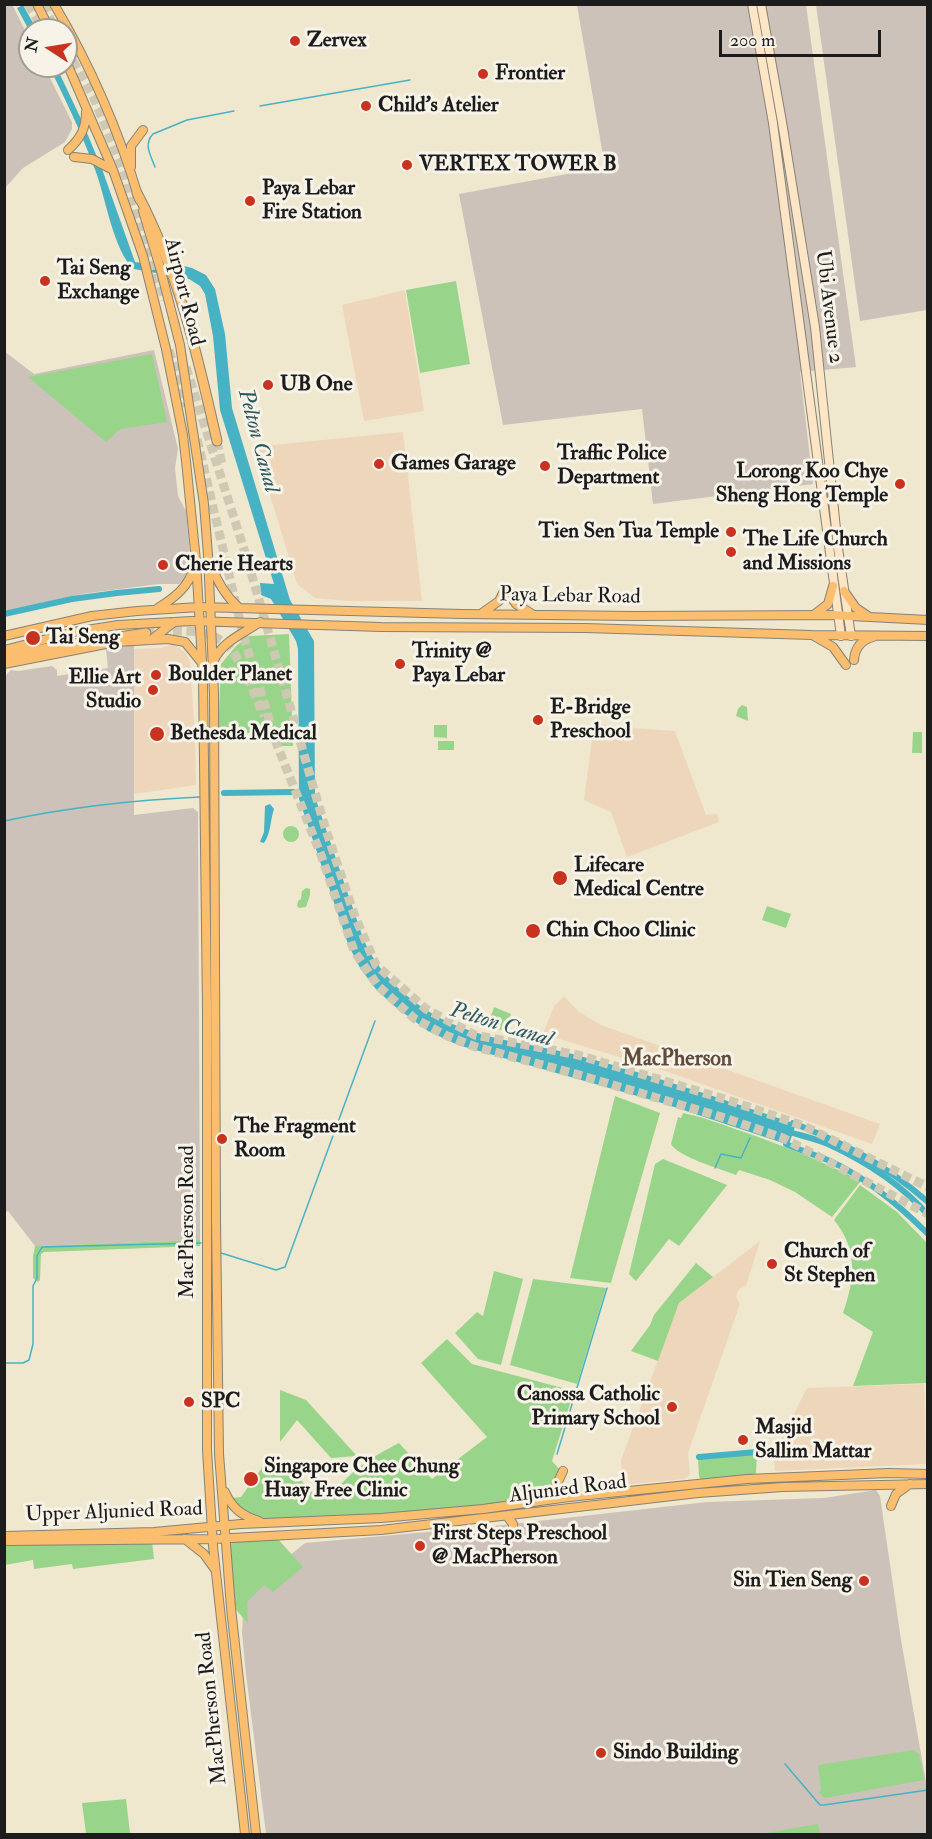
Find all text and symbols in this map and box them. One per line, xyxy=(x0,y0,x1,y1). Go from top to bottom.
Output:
north arrow xyxy=(18,18,78,78)
scale bar xyxy=(722,18,884,56)
place label: Zervex xyxy=(307,28,367,54)
text: 200 m xyxy=(730,29,775,52)
marker: Zervex xyxy=(288,34,302,48)
text: N xyxy=(21,36,44,54)
place label: Frontier xyxy=(495,61,565,87)
marker: Frontier xyxy=(476,67,490,81)
place label: Child's Atelier xyxy=(378,93,499,119)
marker: Child's Atelier xyxy=(359,99,373,113)
place label: VERTEX TOWER B xyxy=(419,152,617,178)
marker: VERTEX TOWER B xyxy=(400,158,414,172)
place label: Paya Lebar Fire Station xyxy=(262,176,362,226)
marker: Paya Lebar Fire Station xyxy=(243,194,257,208)
street label: Airport Road xyxy=(157,235,209,349)
street label: Ubi Avenue 2 xyxy=(809,249,847,365)
place label: Tai Seng Exchange xyxy=(57,256,139,306)
marker: Tai Seng Exchange xyxy=(38,274,52,288)
place label: UB One xyxy=(280,372,352,398)
marker: UB One xyxy=(261,378,275,392)
water label: Pelton Canal xyxy=(231,386,283,496)
place label: Traffic Police Department xyxy=(557,441,666,491)
place label: Games Garage xyxy=(391,451,516,477)
marker: Games Garage xyxy=(372,457,386,471)
marker: Traffic Police Department xyxy=(538,459,552,473)
place label: Lorong Koo Chye Sheng Hong Temple xyxy=(716,459,888,509)
marker: Lorong Koo Chye Sheng Hong Temple xyxy=(893,477,907,491)
place label: Tien Sen Tua Temple xyxy=(539,519,719,545)
marker: Tien Sen Tua Temple xyxy=(724,525,738,539)
place label: The Life Church and Missions xyxy=(743,527,888,577)
marker: The Life Church and Missions xyxy=(724,545,738,559)
place label: Cherie Hearts xyxy=(175,552,293,578)
marker: Cherie Hearts xyxy=(156,558,170,572)
street label: Paya Lebar Road xyxy=(499,583,641,611)
place label: Tai Seng xyxy=(46,625,120,651)
marker: Tai Seng xyxy=(24,629,42,647)
place label: Trinity @ Paya Lebar xyxy=(412,639,505,689)
marker: Trinity @ Paya Lebar xyxy=(393,657,407,671)
place label: Boulder Planet xyxy=(168,662,292,688)
place label: Ellie Art Studio xyxy=(68,665,141,715)
marker: Boulder Planet xyxy=(149,668,163,682)
marker: Ellie Art Studio xyxy=(146,683,160,697)
place label: E-Bridge Preschool xyxy=(550,695,631,745)
marker: E-Bridge Preschool xyxy=(531,713,545,727)
place label: Bethesda Medical xyxy=(170,721,317,747)
marker: Bethesda Medical xyxy=(148,725,166,743)
place label: Lifecare Medical Centre xyxy=(574,853,704,903)
marker: Lifecare Medical Centre xyxy=(551,869,569,887)
place label: Chin Choo Clinic xyxy=(546,918,695,944)
marker: Chin Choo Clinic xyxy=(524,922,542,940)
water label: Pelton Canal xyxy=(446,998,556,1054)
district label: MacPherson xyxy=(622,1047,732,1073)
place label: The Fragment Room xyxy=(234,1114,356,1164)
marker: The Fragment Room xyxy=(215,1132,229,1146)
street label: MacPherson Road xyxy=(175,1145,201,1299)
place label: Church of St Stephen xyxy=(784,1239,875,1289)
marker: Church of St Stephen xyxy=(765,1257,779,1271)
place label: Canossa Catholic Primary School xyxy=(517,1382,660,1432)
place label: SPC xyxy=(201,1389,240,1415)
marker: SPC xyxy=(182,1395,196,1409)
marker: Canossa Catholic Primary School xyxy=(665,1400,679,1414)
place label: Masjid Sallim Mattar xyxy=(755,1415,871,1465)
marker: Masjid Sallim Mattar xyxy=(736,1433,750,1447)
place label: Singapore Chee Chung Huay Free Clinic xyxy=(264,1454,459,1504)
marker: Singapore Chee Chung Huay Free Clinic xyxy=(242,1470,260,1488)
street label: Aljunied Road xyxy=(508,1470,628,1510)
street label: Upper Aljunied Road xyxy=(25,1497,203,1529)
place label: First Steps Preschool @ MacPherson xyxy=(432,1521,607,1571)
marker: First Steps Preschool @ MacPherson xyxy=(413,1539,427,1553)
place label: Sin Tien Seng xyxy=(733,1568,852,1594)
marker: Sin Tien Seng xyxy=(857,1574,871,1588)
street label: MacPherson Road xyxy=(192,1630,234,1786)
place label: Sindo Building xyxy=(613,1740,738,1766)
marker: Sindo Building xyxy=(594,1746,608,1760)

